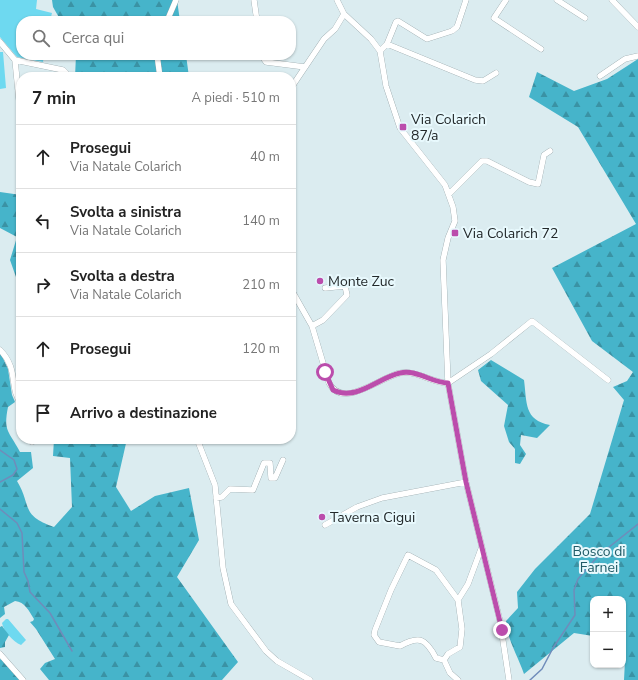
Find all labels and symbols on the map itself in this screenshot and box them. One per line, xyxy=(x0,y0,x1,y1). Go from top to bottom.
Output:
place label: Via Colarich 87/a xyxy=(410,110,486,145)
marker: Via Colarich 87/a xyxy=(398,122,408,132)
place label: Via Colarich 72 xyxy=(462,224,558,243)
marker: Via Colarich 72 xyxy=(450,228,460,238)
place label: Monte Zuc xyxy=(328,272,395,291)
marker: Monte Zuc xyxy=(315,276,325,286)
route start xyxy=(316,363,334,381)
place label: Taverna Cigui xyxy=(330,508,415,527)
marker: Taverna Cigui xyxy=(317,512,327,522)
park label: Bosco di Farnei xyxy=(572,542,626,577)
route end xyxy=(493,621,511,639)

